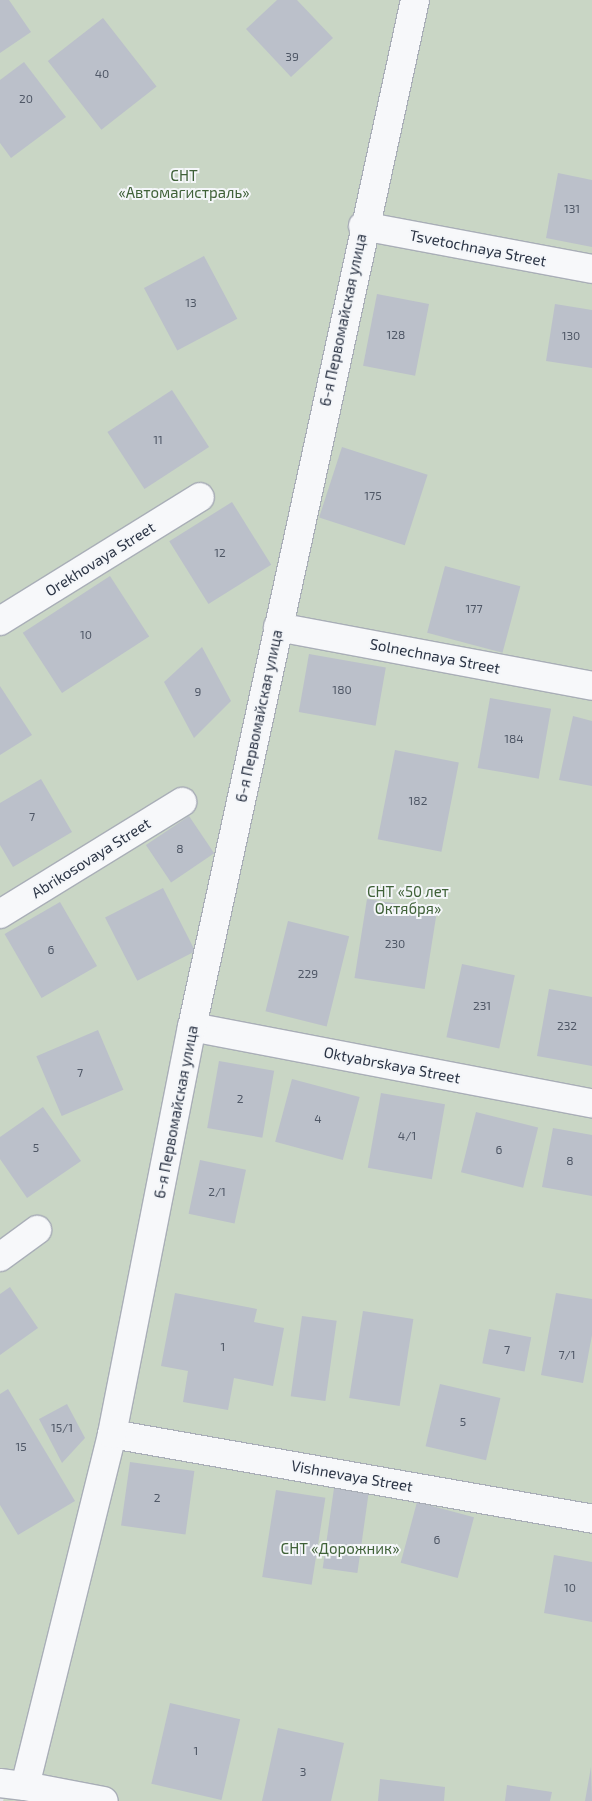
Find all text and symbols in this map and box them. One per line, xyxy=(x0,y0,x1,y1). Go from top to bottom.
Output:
house number: 39 xyxy=(285,50,299,64)
house number: 40 xyxy=(95,67,109,81)
house number: 20 xyxy=(19,92,33,106)
park label: СНТ «Автомагистраль» xyxy=(118,166,250,201)
house number: 131 xyxy=(564,202,580,216)
street label: Tsvetochnaya Street xyxy=(408,226,548,270)
street label: 6-я Первомайская улица xyxy=(316,232,370,408)
house number: 13 xyxy=(185,296,197,310)
house number: 128 xyxy=(387,328,405,342)
house number: 130 xyxy=(562,329,580,343)
house number: 11 xyxy=(153,433,163,447)
house number: 175 xyxy=(364,489,382,503)
street label: Orekhovaya Street xyxy=(42,518,158,600)
house number: 12 xyxy=(214,546,226,560)
house number: 177 xyxy=(465,602,483,616)
house number: 10 xyxy=(80,628,92,642)
street label: 6-я Первомайская улица xyxy=(232,628,286,804)
street label: Solnechnaya Street xyxy=(368,635,502,677)
house number: 180 xyxy=(332,683,352,697)
house number: 9 xyxy=(195,685,201,699)
house number: 184 xyxy=(504,732,524,746)
house number: 182 xyxy=(409,794,427,808)
house number: 7 xyxy=(29,810,35,824)
street label: Abrikosovaya Street xyxy=(28,814,154,902)
house number: 8 xyxy=(176,842,184,856)
park label: СНТ «50 лет Октября» xyxy=(367,882,449,917)
house number: 230 xyxy=(385,937,405,951)
house number: 6 xyxy=(48,943,54,957)
house number: 229 xyxy=(298,967,318,981)
house number: 231 xyxy=(473,999,491,1013)
house number: 232 xyxy=(557,1019,577,1033)
street label: 6-я Первомайская улица xyxy=(150,1024,202,1200)
street label: Oktyabrskaya Street xyxy=(322,1043,462,1087)
house number: 7 xyxy=(77,1066,83,1080)
house number: 2 xyxy=(237,1092,243,1106)
house number: 4 xyxy=(314,1112,322,1126)
house number: 4/1 xyxy=(398,1129,416,1143)
house number: 5 xyxy=(33,1141,39,1155)
house number: 6 xyxy=(496,1143,502,1157)
house number: 8 xyxy=(566,1154,574,1168)
house number: 2/1 xyxy=(208,1185,226,1199)
house number: 1 xyxy=(221,1340,225,1354)
house number: 7 xyxy=(504,1343,510,1357)
house number: 7/1 xyxy=(558,1348,576,1362)
house number: 5 xyxy=(460,1415,466,1429)
house number: 15/1 xyxy=(51,1421,73,1435)
house number: 15 xyxy=(15,1440,27,1454)
street label: Vishnevaya Street xyxy=(290,1456,414,1496)
house number: 2 xyxy=(154,1491,160,1505)
house number: 6 xyxy=(434,1533,440,1547)
park label: СНТ «Дорожник» xyxy=(281,1540,399,1558)
house number: 10 xyxy=(564,1581,576,1595)
house number: 1 xyxy=(194,1744,198,1758)
house number: 3 xyxy=(300,1765,306,1779)

